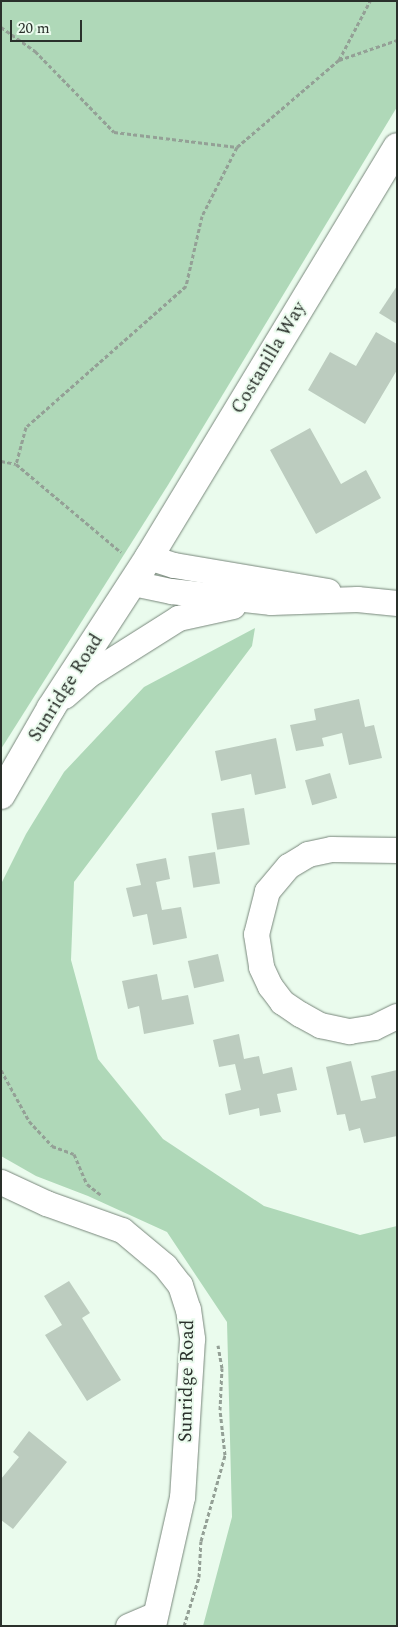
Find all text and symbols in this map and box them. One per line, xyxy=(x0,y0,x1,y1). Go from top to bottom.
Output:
scale bar xyxy=(12,10,85,42)
text: 20 m xyxy=(18,17,50,40)
street label: Costanilla Way xyxy=(227,298,311,418)
street label: Sunridge Road xyxy=(24,630,108,746)
street label: Sunridge Road xyxy=(175,1319,199,1443)

